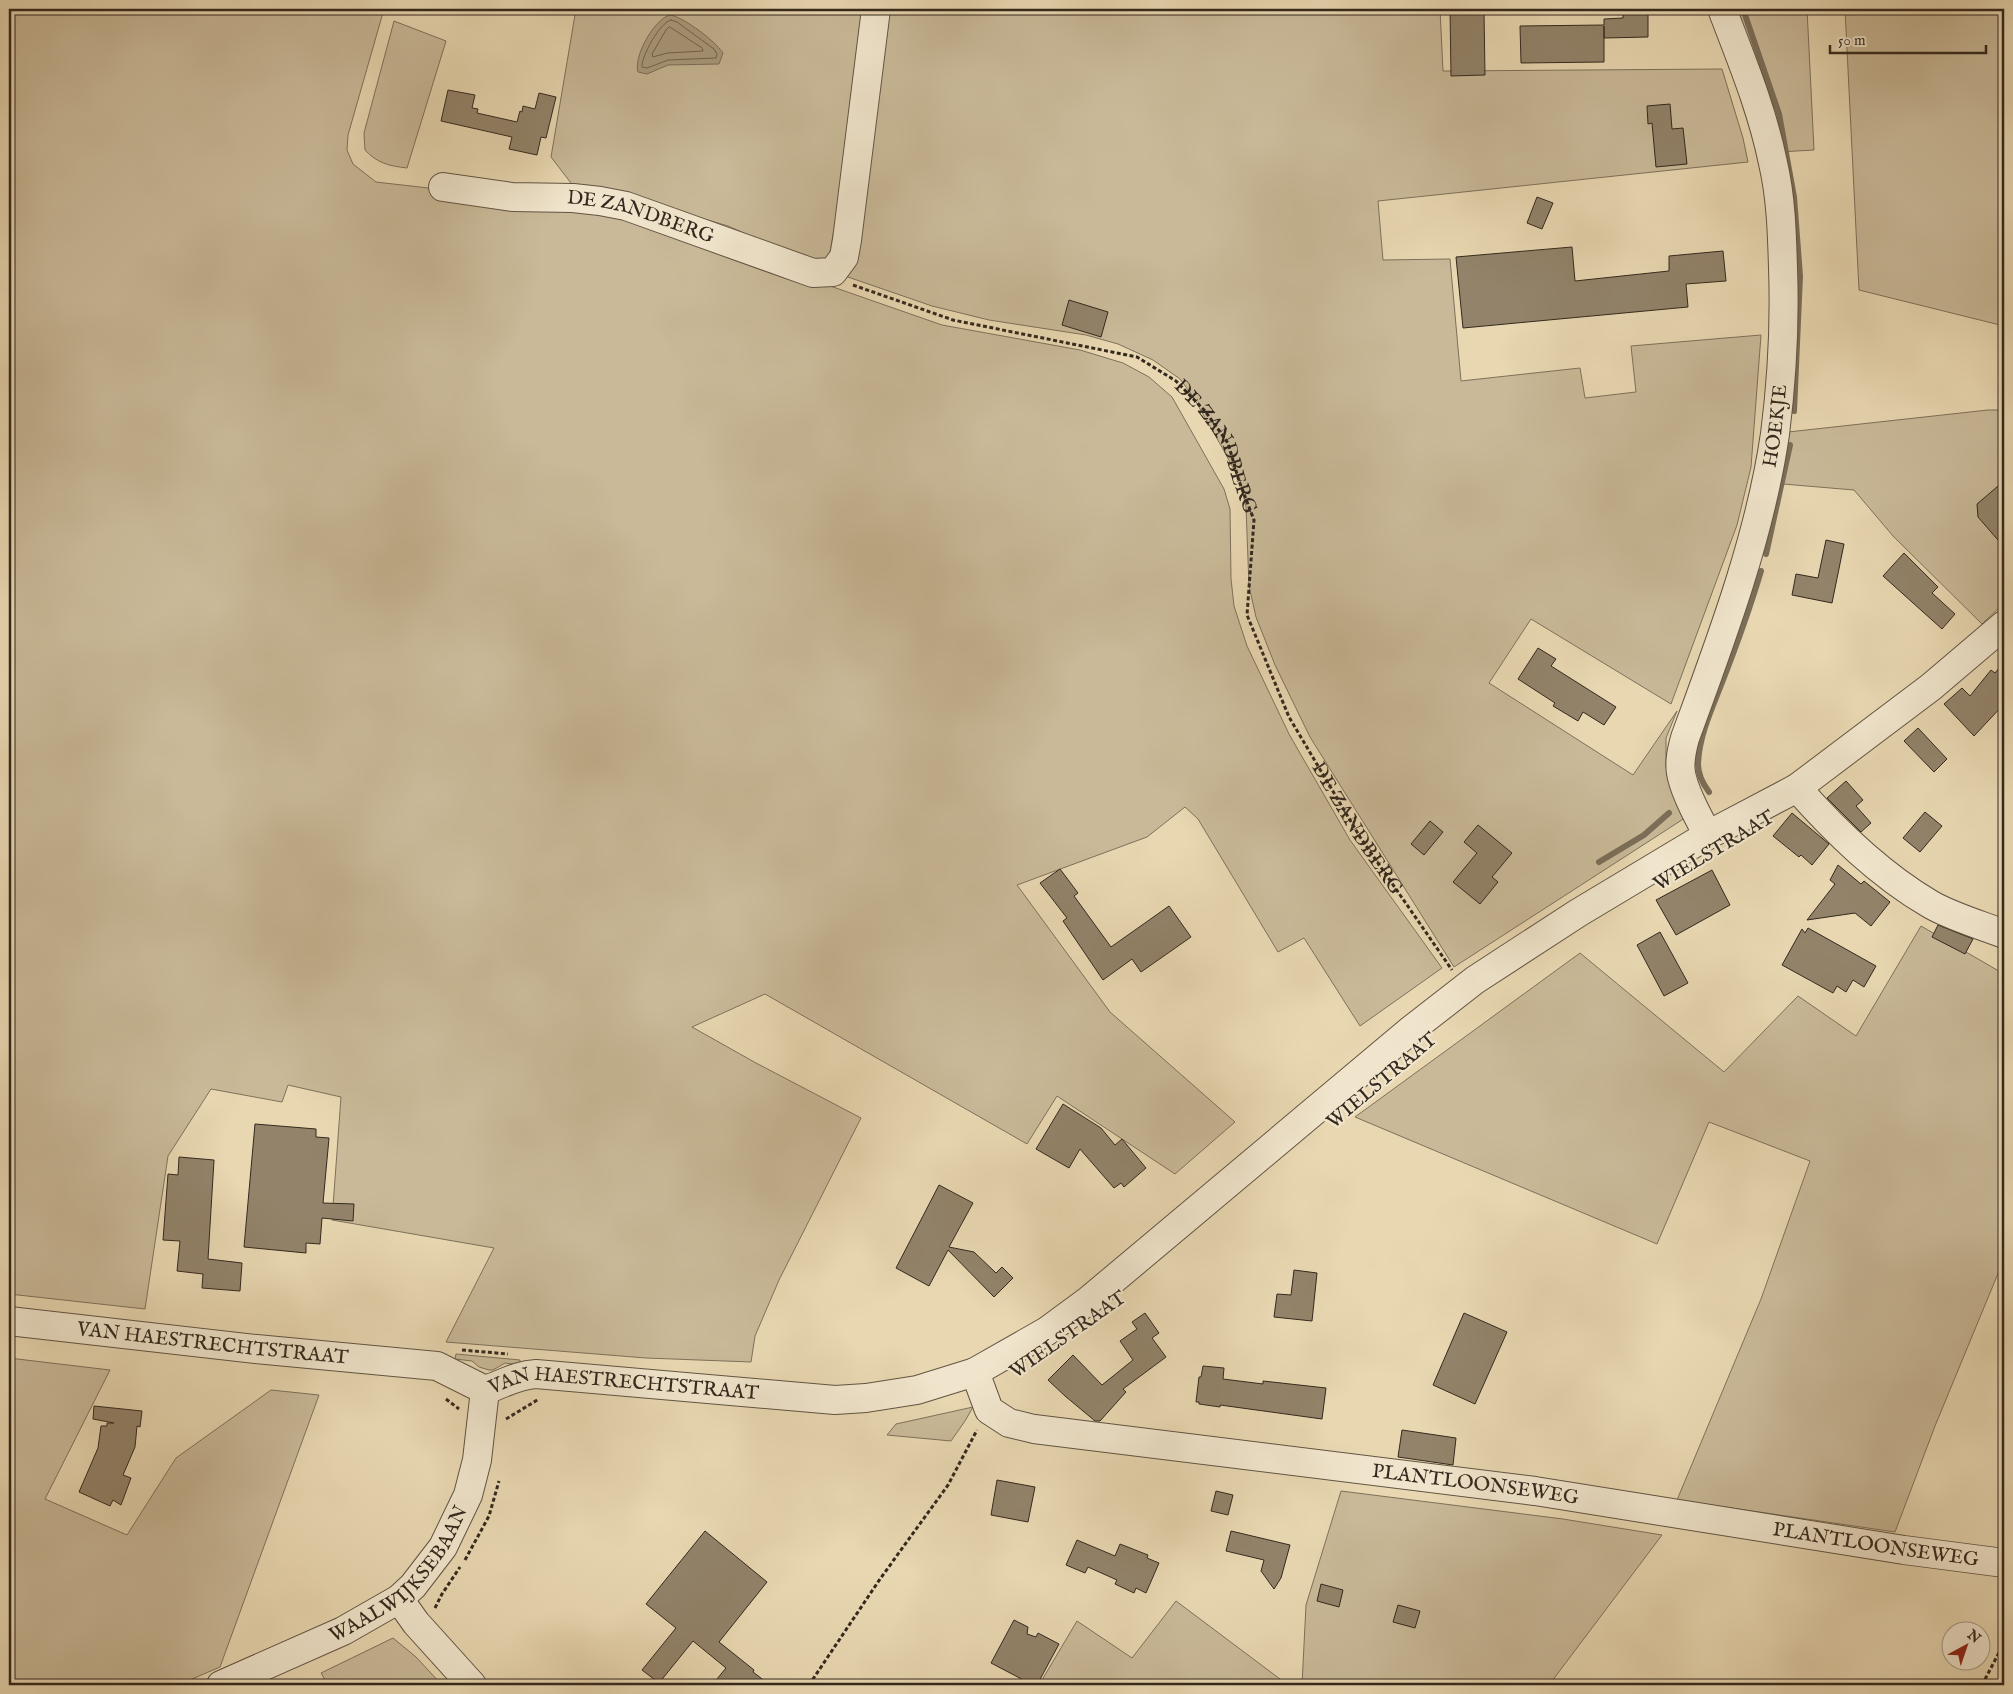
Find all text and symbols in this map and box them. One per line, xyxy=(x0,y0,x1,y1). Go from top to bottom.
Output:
scale bar xyxy=(1830,22,1987,54)
text: 50 m xyxy=(1838,31,1866,50)
street label: DE ZANDBERG xyxy=(566,185,718,249)
street label: DE ZANDBERG xyxy=(1169,374,1263,517)
street label: HOEKJE xyxy=(1757,383,1793,469)
street label: DE ZANDBERG xyxy=(1306,757,1409,900)
street label: WIELSTRAAT xyxy=(1649,805,1779,897)
street label: WIELSTRAAT xyxy=(1322,1027,1443,1135)
street label: WIELSTRAAT xyxy=(1005,1285,1132,1384)
street label: VAN HAESTRECHTSTRAAT xyxy=(75,1316,350,1370)
street label: VAN HAESTRECHTSTRAAT xyxy=(484,1361,760,1406)
street label: PLANTLOONSEWEG xyxy=(1371,1458,1581,1510)
street label: WAALWIJKSEBAAN xyxy=(325,1502,473,1648)
street label: PLANTLOONSEWEG xyxy=(1771,1517,1981,1572)
north arrow xyxy=(1940,1622,1990,1672)
text: N xyxy=(1963,1625,1984,1648)

